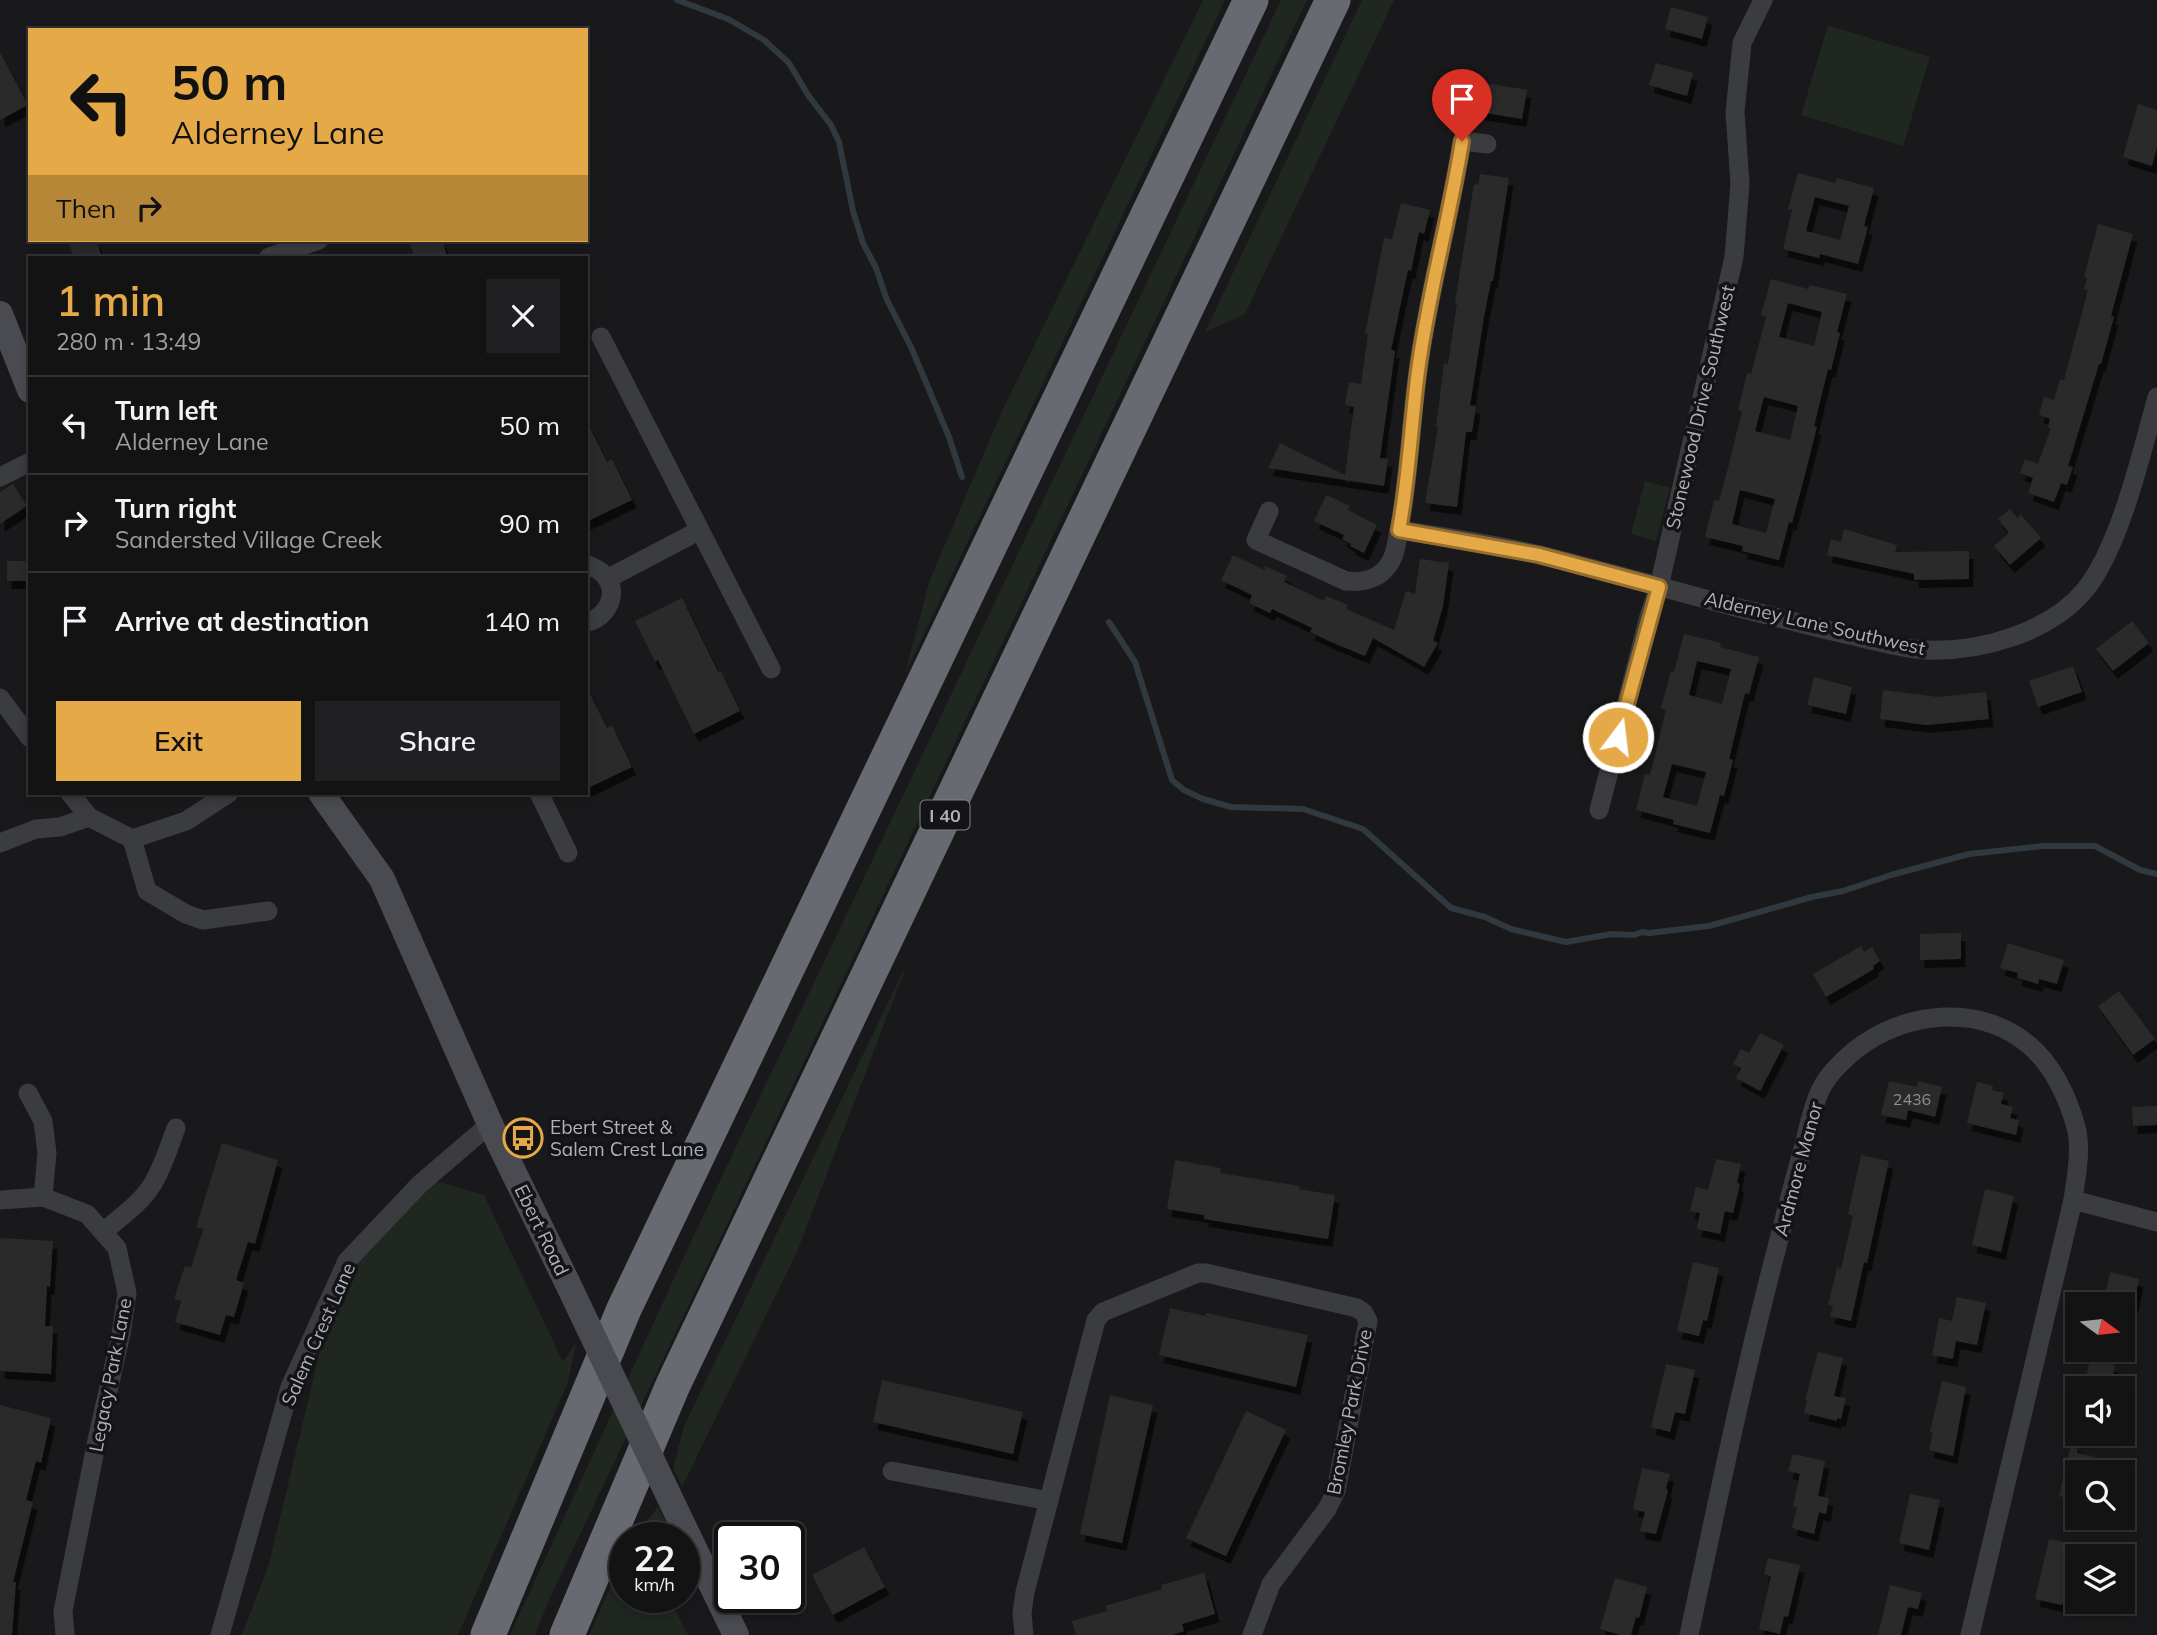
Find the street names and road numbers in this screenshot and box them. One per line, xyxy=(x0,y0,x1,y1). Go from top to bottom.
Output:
street label: Stonewood Drive Southwest xyxy=(1660,282,1740,531)
street label: Alderney Lane Southwest xyxy=(1702,586,1928,660)
road number: I 40 xyxy=(920,800,970,830)
street label: Ardmore Manor xyxy=(1769,1099,1828,1239)
street label: Ebert Road xyxy=(510,1180,574,1280)
street label: Salem Crest Lane xyxy=(276,1259,360,1409)
street label: Legacy Park Lane xyxy=(83,1296,137,1454)
street label: Bromley Park Drive xyxy=(1321,1327,1377,1497)

